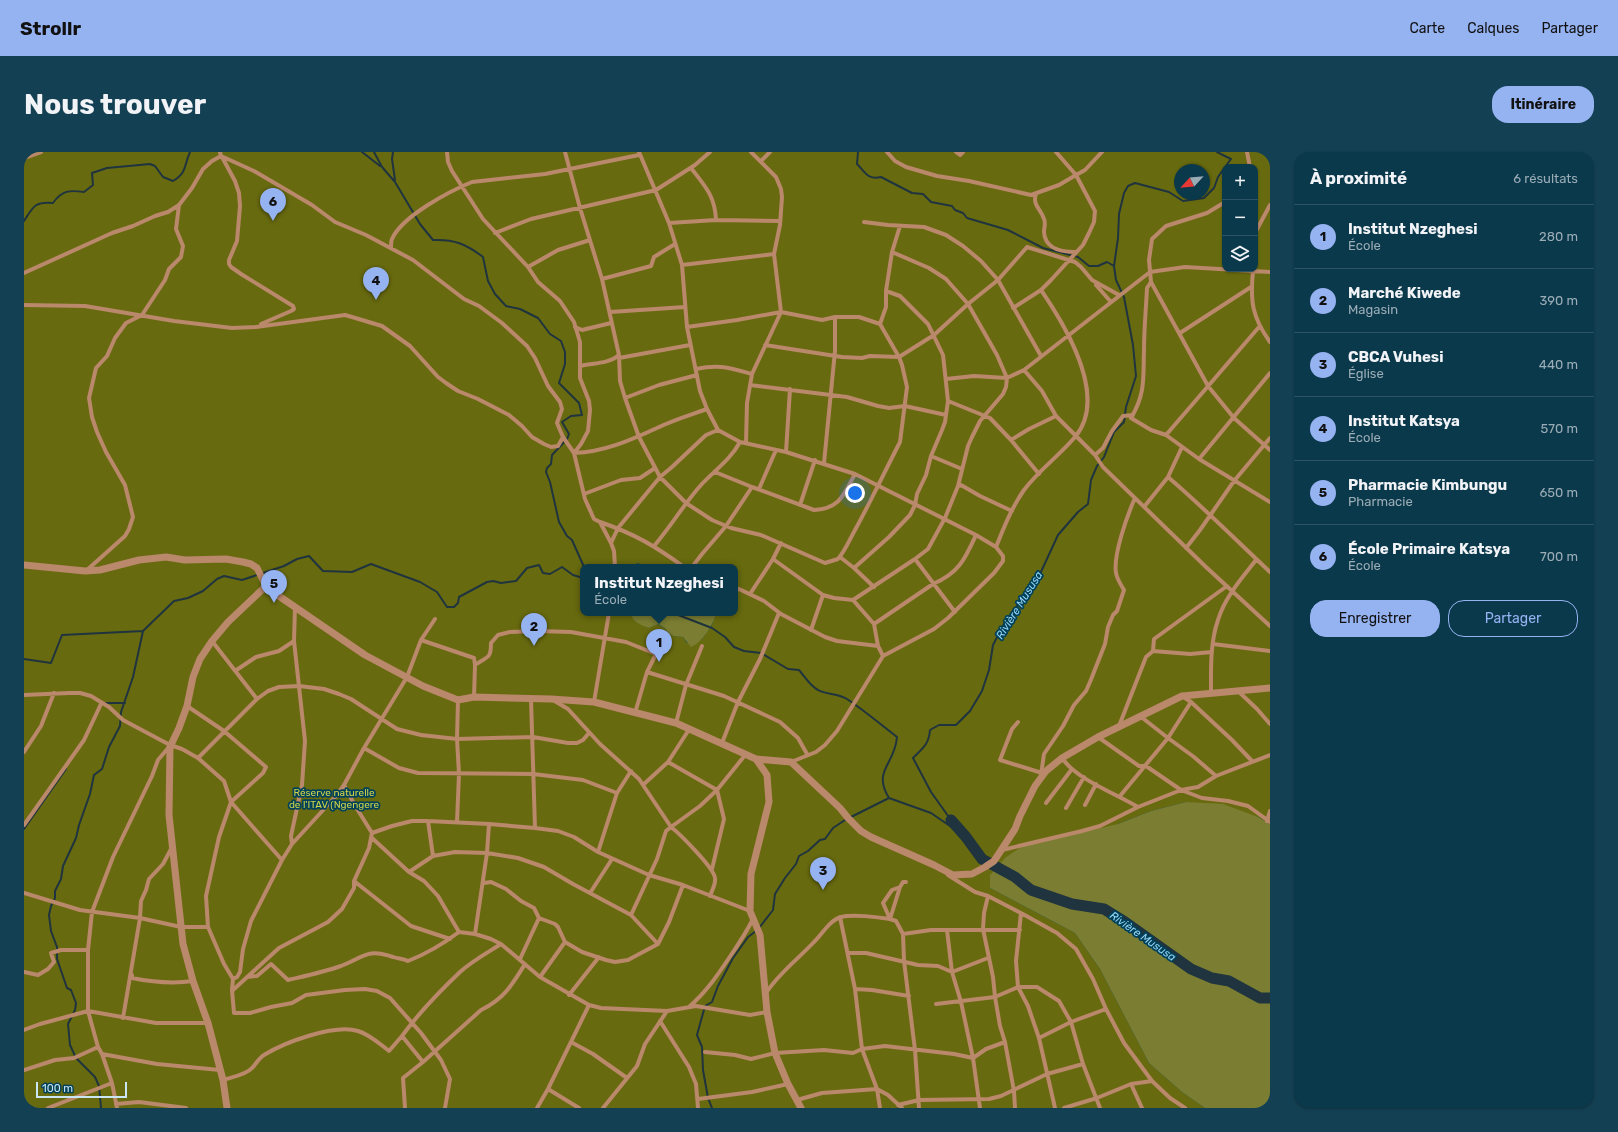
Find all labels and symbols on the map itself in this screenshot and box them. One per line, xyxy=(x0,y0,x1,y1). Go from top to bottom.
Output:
north arrow xyxy=(1174,164,1210,200)
pin: 6 xyxy=(260,188,286,221)
pin: 4 xyxy=(363,267,389,300)
your location xyxy=(845,483,865,503)
water label: Rivière Mususa xyxy=(993,569,1046,642)
pin: 5 xyxy=(261,570,287,603)
pin: 2 xyxy=(521,613,547,646)
pin: 1 xyxy=(646,629,672,662)
park label: Réserve naturelle de l'ITAV (Ngengere xyxy=(289,787,379,811)
pin: 3 xyxy=(810,857,836,890)
water label: Rivière Mususa xyxy=(1107,909,1179,964)
scale bar xyxy=(36,1080,127,1099)

